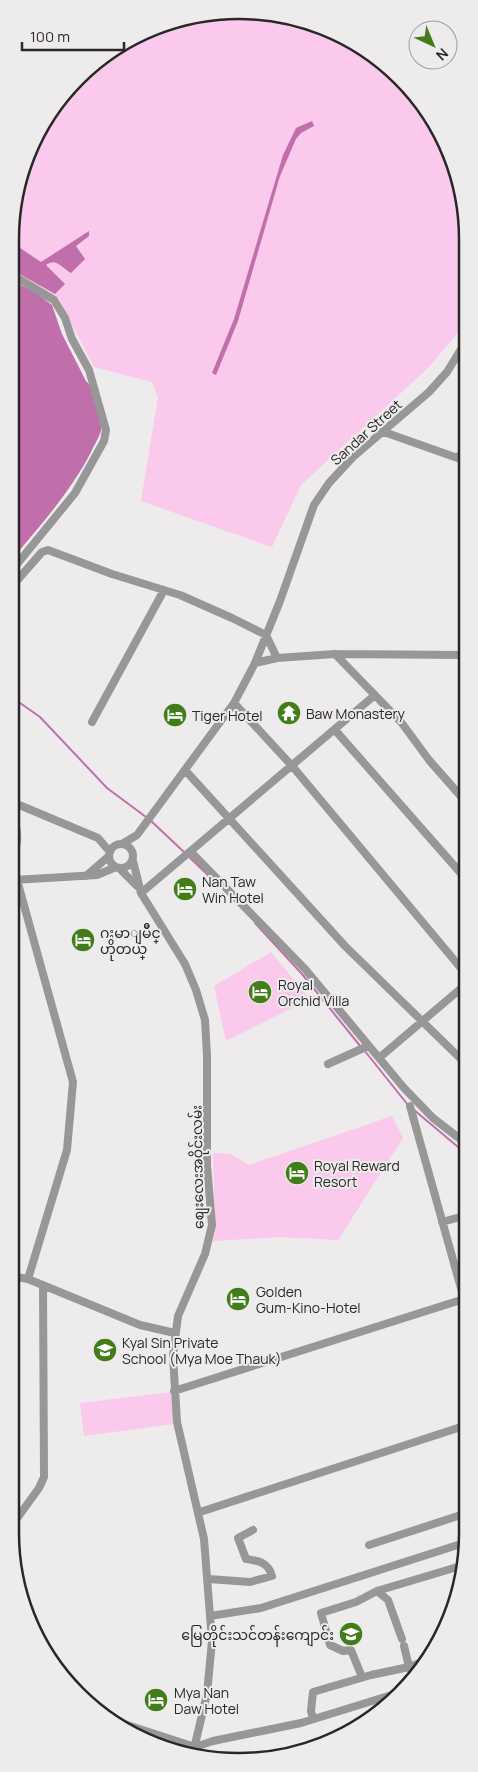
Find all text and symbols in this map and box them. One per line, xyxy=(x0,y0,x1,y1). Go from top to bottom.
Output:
scale bar xyxy=(22,20,125,52)
north arrow xyxy=(408,20,458,70)
text: 100 m xyxy=(30,26,70,47)
text: N xyxy=(432,44,453,65)
street label: Sandar Street xyxy=(326,395,406,469)
temple icon: Baw Monastery xyxy=(276,700,302,726)
hotel icon: Tiger Hotel xyxy=(162,702,188,728)
place label: Baw Monastery xyxy=(306,704,406,723)
place label: Tiger Hotel xyxy=(192,706,263,725)
place label: Nan Taw Win Hotel xyxy=(202,872,264,907)
hotel icon: Nan Taw Win Hotel xyxy=(172,876,198,902)
place label: ဂႏမာျမိဳင္ ဟိုတယ္ xyxy=(100,923,161,961)
hotel icon: ဂႏမာျမိဳင္ ဟိုတယ္ xyxy=(70,927,96,953)
place label: Royal Orchid Villa xyxy=(278,975,349,1010)
hotel icon: Royal Orchid Villa xyxy=(247,979,273,1005)
street label: စျေးလေးအဝိုင်းလမ်း xyxy=(186,1105,211,1229)
place label: Royal Reward Resort xyxy=(314,1156,400,1191)
hotel icon: Royal Reward Resort xyxy=(284,1160,310,1186)
place label: Golden Gum-Kino-Hotel xyxy=(256,1282,361,1317)
hotel icon: Golden Gum-Kino-Hotel xyxy=(225,1286,251,1312)
place label: Kyal Sin Private School (Mya Moe Thauk) xyxy=(122,1333,281,1368)
school or university icon: Kyal Sin Private School (Mya Moe Thauk) xyxy=(92,1337,118,1363)
school or university icon: မြေတိုင်းသင်တန်းကျောင်း xyxy=(338,1621,364,1647)
place label: မြေတိုင်းသင်တန်းကျောင်း xyxy=(181,1625,334,1647)
place label: Mya Nan Daw Hotel xyxy=(174,1683,239,1718)
hotel icon: Mya Nan Daw Hotel xyxy=(143,1687,169,1713)

